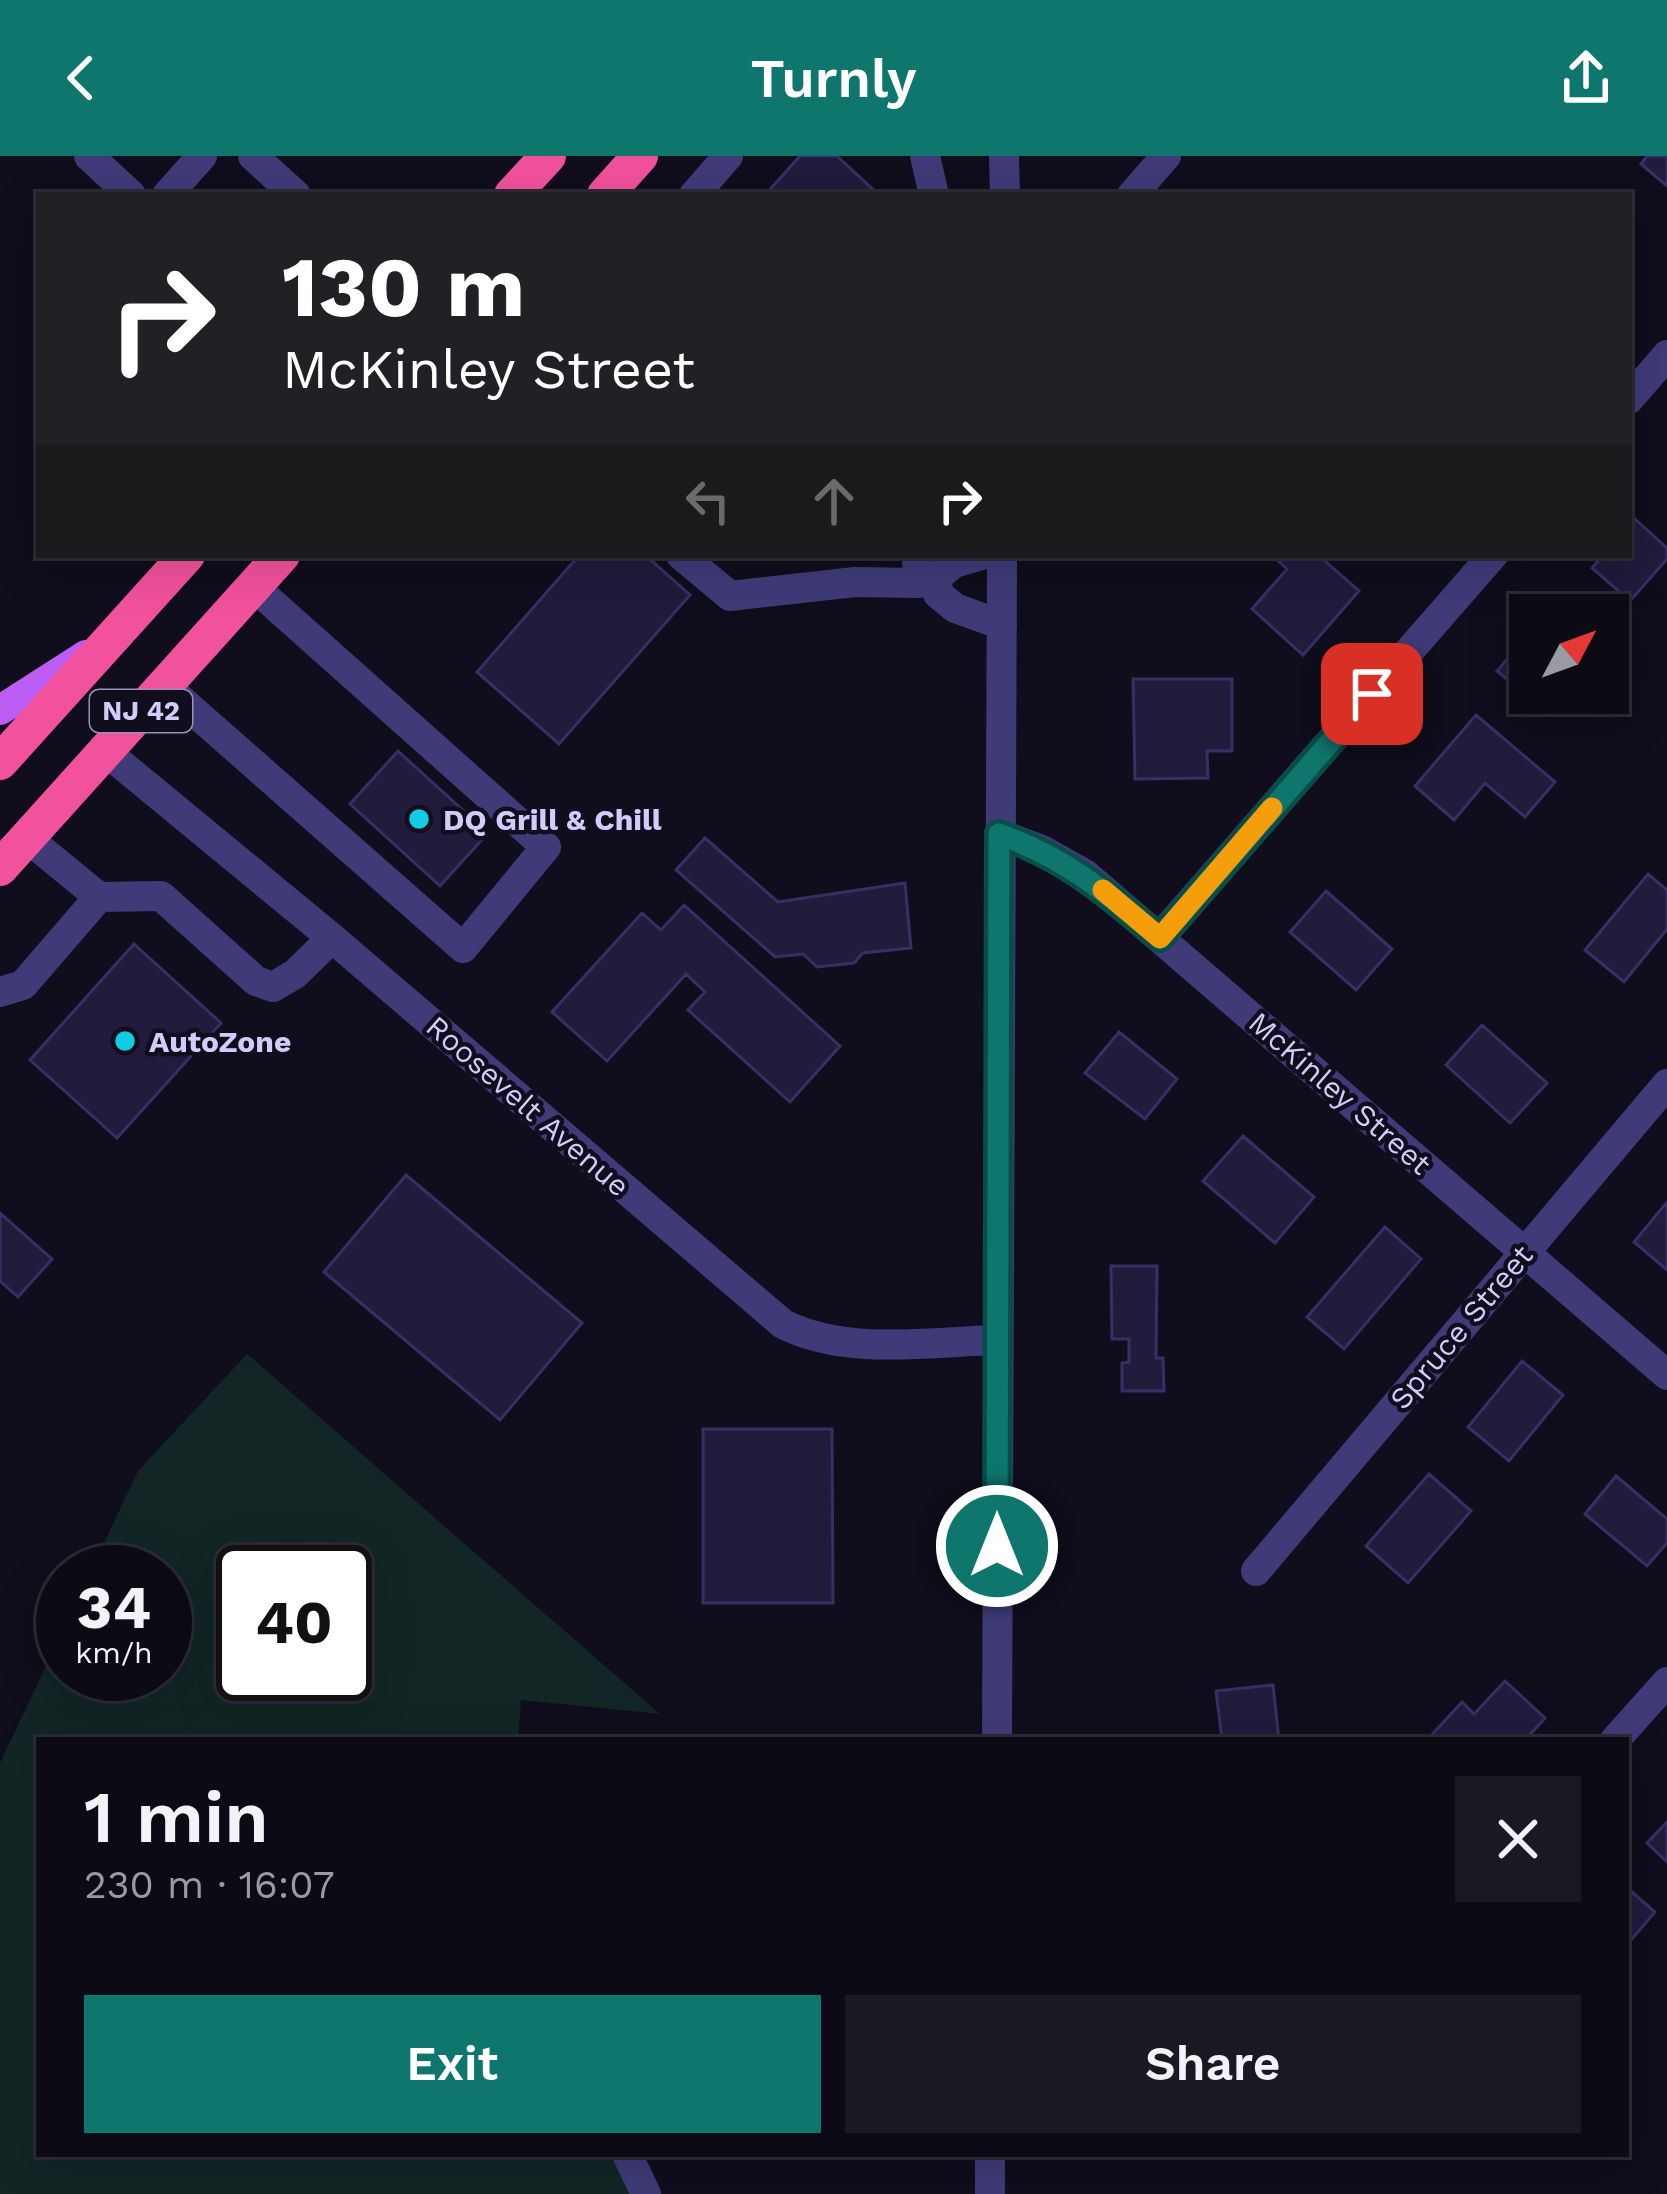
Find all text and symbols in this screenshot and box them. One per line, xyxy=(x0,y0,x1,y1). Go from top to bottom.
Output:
icon: back xyxy=(48,45,114,111)
icon: share xyxy=(1553,45,1619,111)
text: Turnly xyxy=(750,47,917,110)
text: 130 m xyxy=(282,238,525,336)
icon: right xyxy=(84,240,240,396)
text: McKinley Street xyxy=(282,338,695,401)
icon: left xyxy=(675,468,741,534)
icon: ahead xyxy=(801,468,867,534)
icon: right xyxy=(927,468,993,534)
north arrow xyxy=(1509,594,1629,714)
map controls xyxy=(1509,594,1629,714)
pin xyxy=(1321,643,1423,745)
icon: arrive xyxy=(1339,661,1405,727)
road number: NJ 42 xyxy=(90,690,192,732)
place label: DQ Grill & Chill xyxy=(443,802,662,837)
marker: DQ Grill & Chill xyxy=(406,806,432,832)
street label: McKinley Street xyxy=(1242,1005,1438,1182)
street label: Roosevelt Avenue xyxy=(419,1008,637,1204)
place label: AutoZone xyxy=(149,1024,291,1059)
marker: AutoZone xyxy=(112,1028,138,1054)
street label: Spruce Street xyxy=(1382,1238,1540,1416)
position arrow xyxy=(934,1483,1060,1609)
speed limit sign: 40 xyxy=(216,1545,372,1701)
text: 34 xyxy=(77,1572,151,1643)
text: km/h xyxy=(75,1635,153,1670)
text: 1 min xyxy=(84,1775,269,1859)
button: close xyxy=(1455,1776,1581,1902)
text: 230 m · 16:07 xyxy=(84,1862,335,1907)
button: Exit xyxy=(84,1995,821,2133)
button: Share xyxy=(845,1995,1581,2133)

